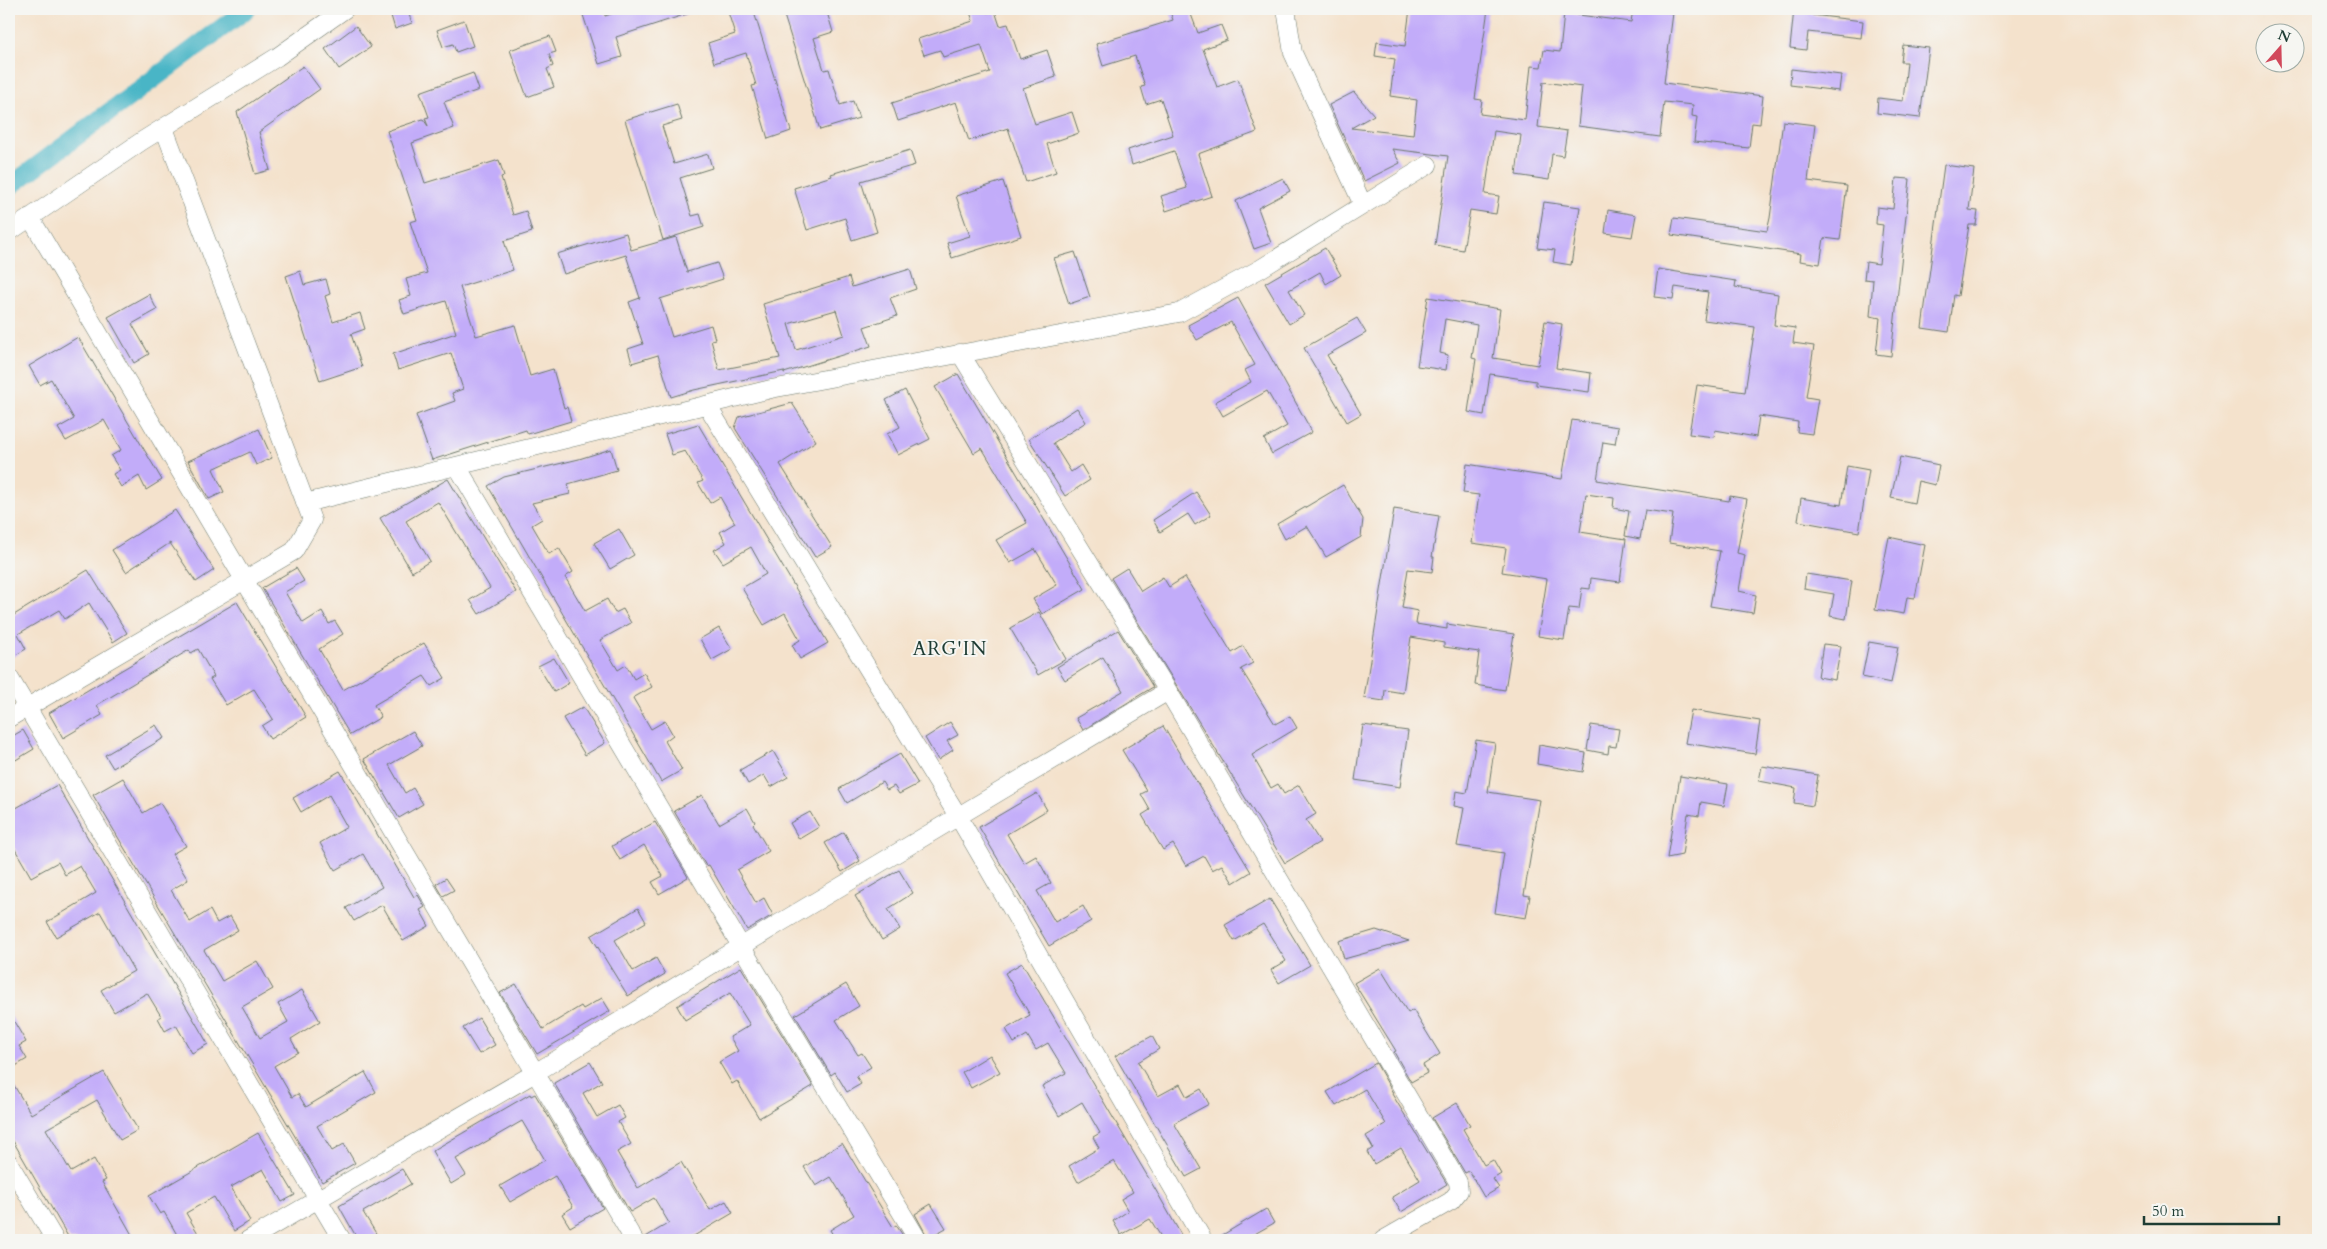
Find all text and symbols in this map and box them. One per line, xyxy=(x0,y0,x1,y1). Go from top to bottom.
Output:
north arrow xyxy=(2254,22,2304,72)
text: N xyxy=(2275,25,2293,47)
district label: ARG'IN xyxy=(913,636,987,662)
scale bar xyxy=(2144,1194,2280,1226)
text: 50 m xyxy=(2152,1201,2184,1221)

